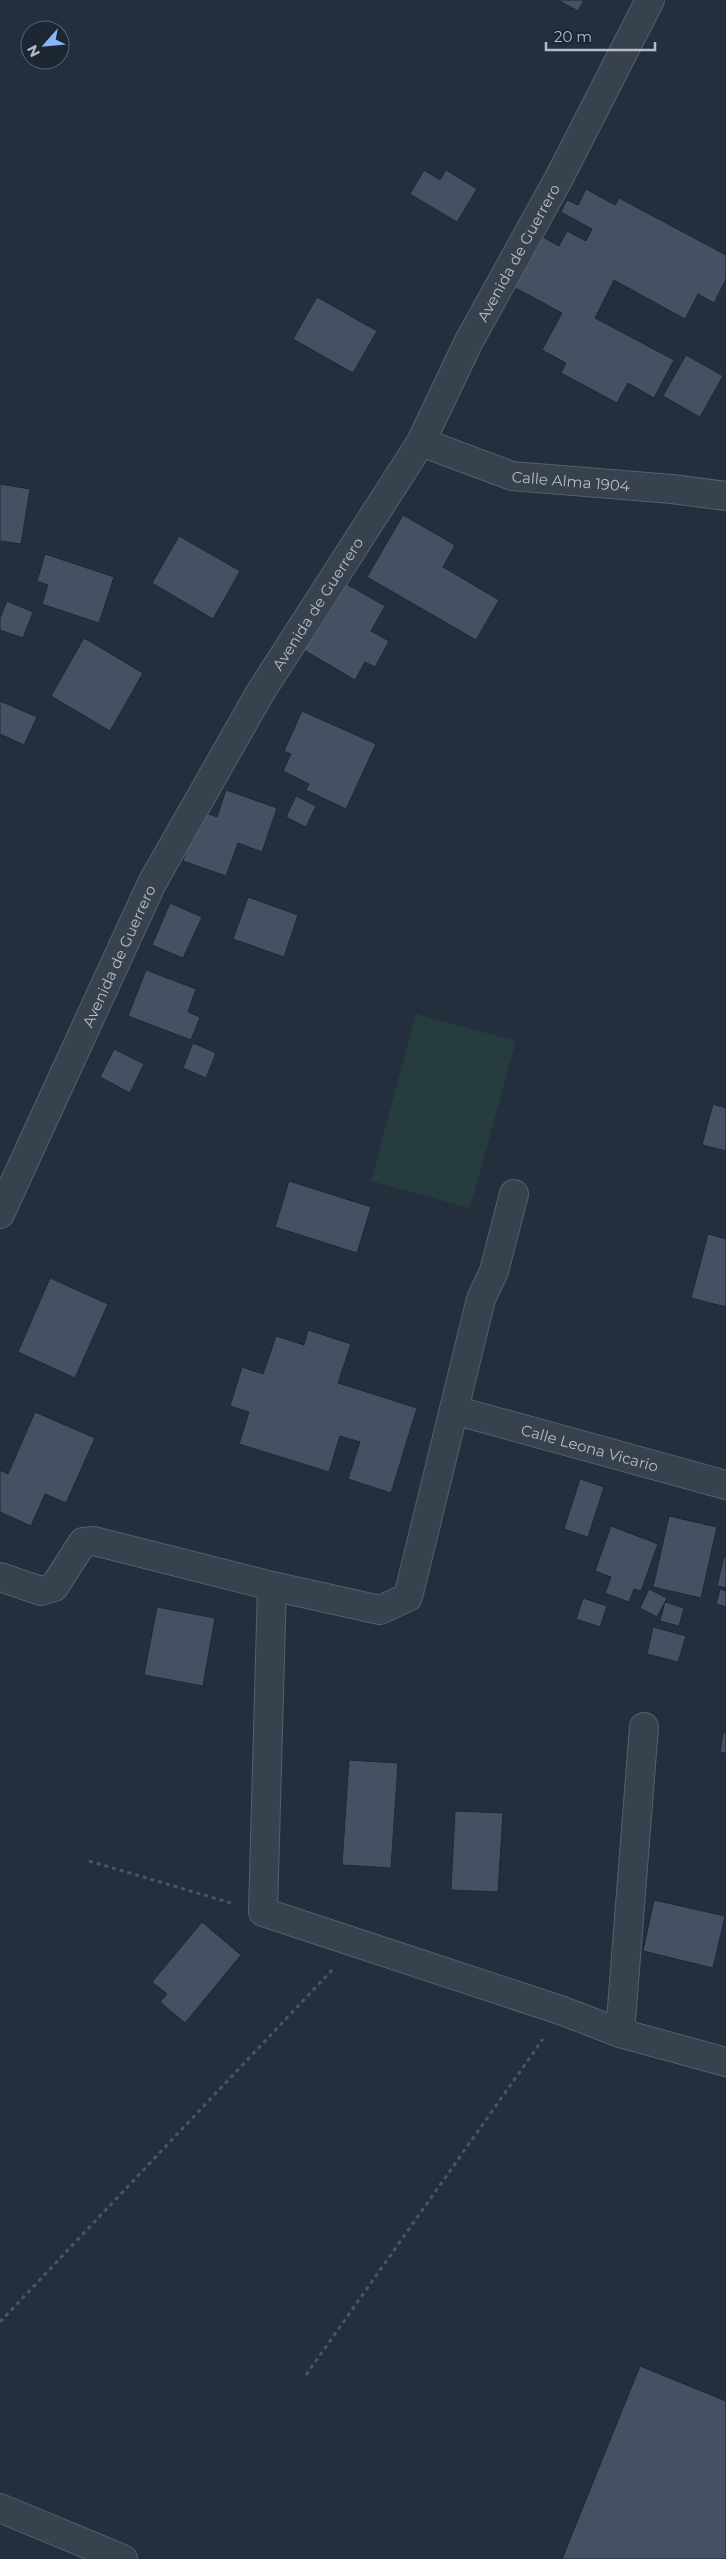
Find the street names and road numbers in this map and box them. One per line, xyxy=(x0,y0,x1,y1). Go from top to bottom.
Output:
street label: Avenida de Guerrero xyxy=(472,180,564,325)
street label: Calle Alma 1904 xyxy=(511,467,631,495)
street label: Avenida de Guerrero xyxy=(268,533,367,674)
street label: Avenida de Guerrero xyxy=(78,882,159,1030)
street label: Calle Leona Vicario xyxy=(519,1420,661,1475)

